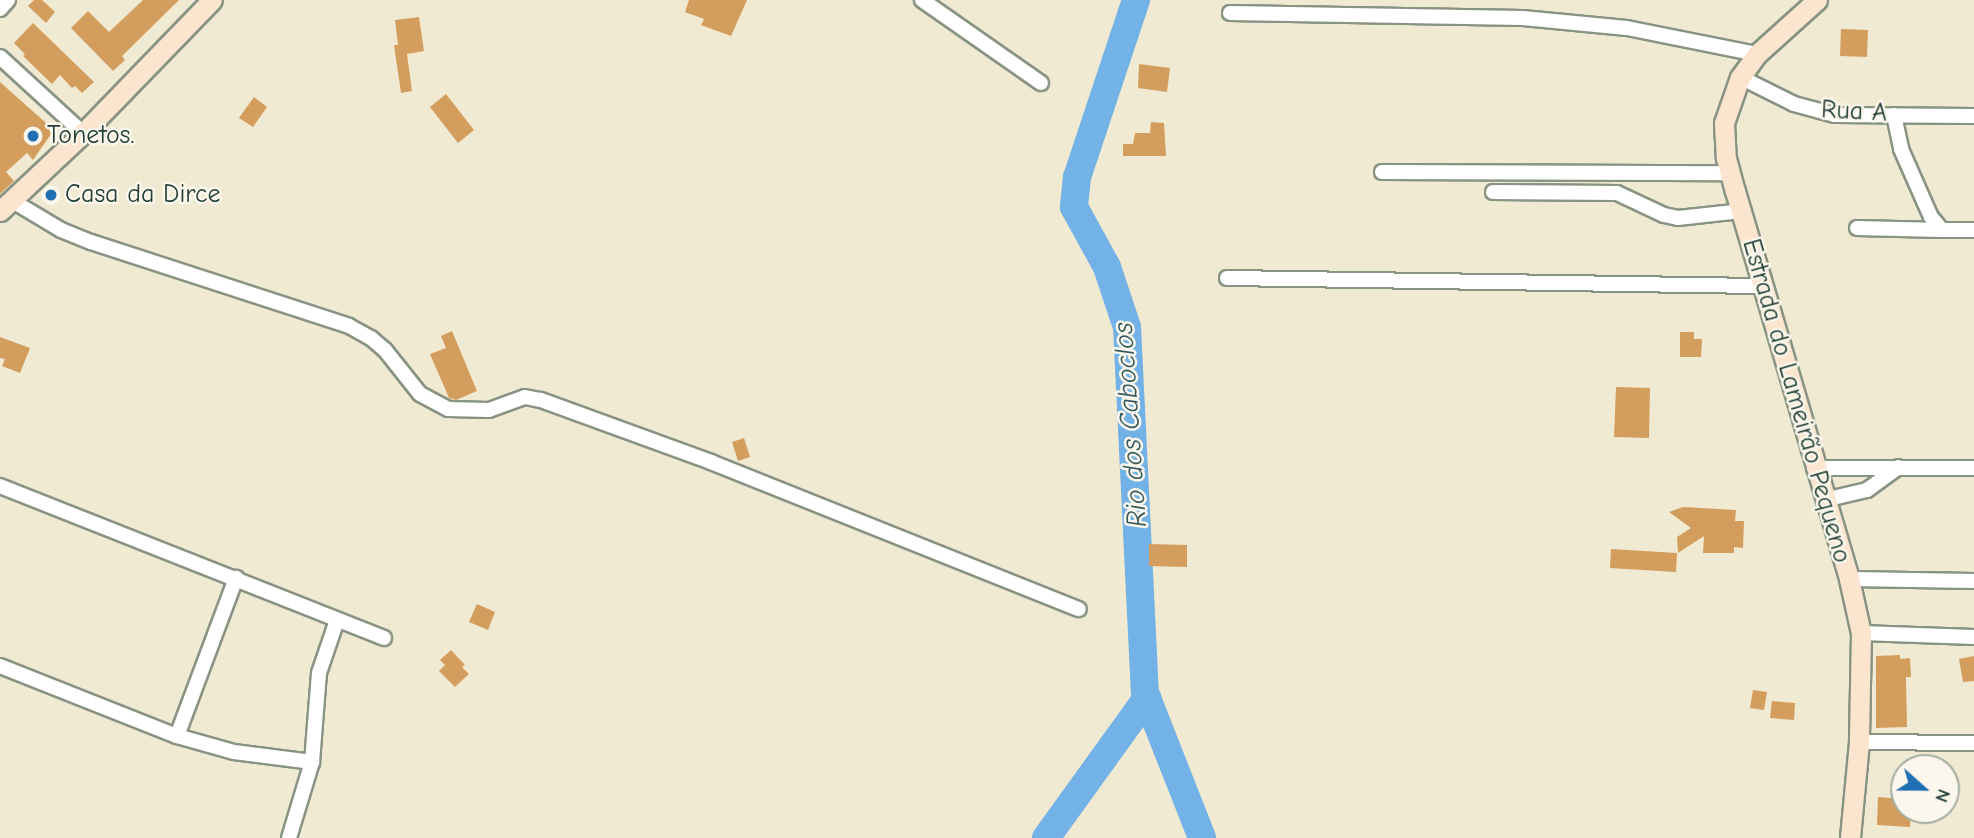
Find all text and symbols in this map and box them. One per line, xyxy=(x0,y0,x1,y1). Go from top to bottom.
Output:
street label: Rua A xyxy=(1820,95,1888,129)
place label: Tonetos. xyxy=(47,120,134,152)
marker: Tonetos. xyxy=(25,128,41,144)
place label: Casa da Dirce xyxy=(65,179,220,211)
marker: Casa da Dirce xyxy=(43,187,59,203)
street label: Estrada do Lameirão Pequeno xyxy=(1735,235,1857,567)
water label: Rio dos Caboclos xyxy=(1106,321,1154,529)
north arrow xyxy=(1890,754,1960,824)
text: N xyxy=(1930,786,1955,806)

